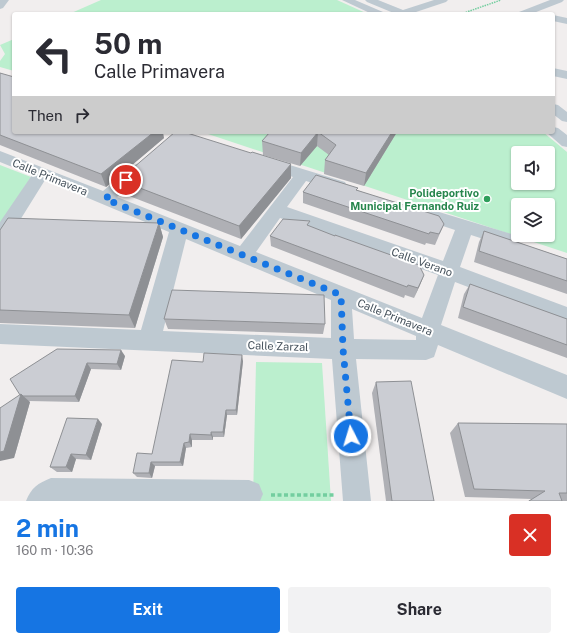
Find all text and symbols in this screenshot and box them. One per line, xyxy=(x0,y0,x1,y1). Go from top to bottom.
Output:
text: 50 m xyxy=(94,27,162,60)
icon: left xyxy=(28,28,80,80)
text: Calle Primavera xyxy=(94,61,225,82)
icon: right xyxy=(71,104,93,126)
text: Then xyxy=(28,107,63,124)
map controls xyxy=(511,146,555,242)
button: sound xyxy=(511,146,555,190)
street label: Calle Primavera xyxy=(11,156,89,198)
pin xyxy=(109,163,143,197)
icon: arrive xyxy=(115,169,137,191)
place label: Polideportivo Municipal Fernando Ruiz xyxy=(350,187,480,212)
marker: Polideportivo Municipal Fernando Ruiz xyxy=(482,194,492,204)
button: layers xyxy=(511,198,555,242)
street label: Calle Verano xyxy=(390,245,454,279)
street label: Calle Primavera xyxy=(356,296,434,338)
street label: Calle Zarzal xyxy=(247,339,309,353)
position arrow xyxy=(330,415,372,457)
text: 2 min xyxy=(16,514,79,542)
button: close xyxy=(509,514,551,556)
text: 160 m · 10:36 xyxy=(16,543,93,558)
button: Exit xyxy=(16,587,280,633)
button: Share xyxy=(288,587,551,633)

